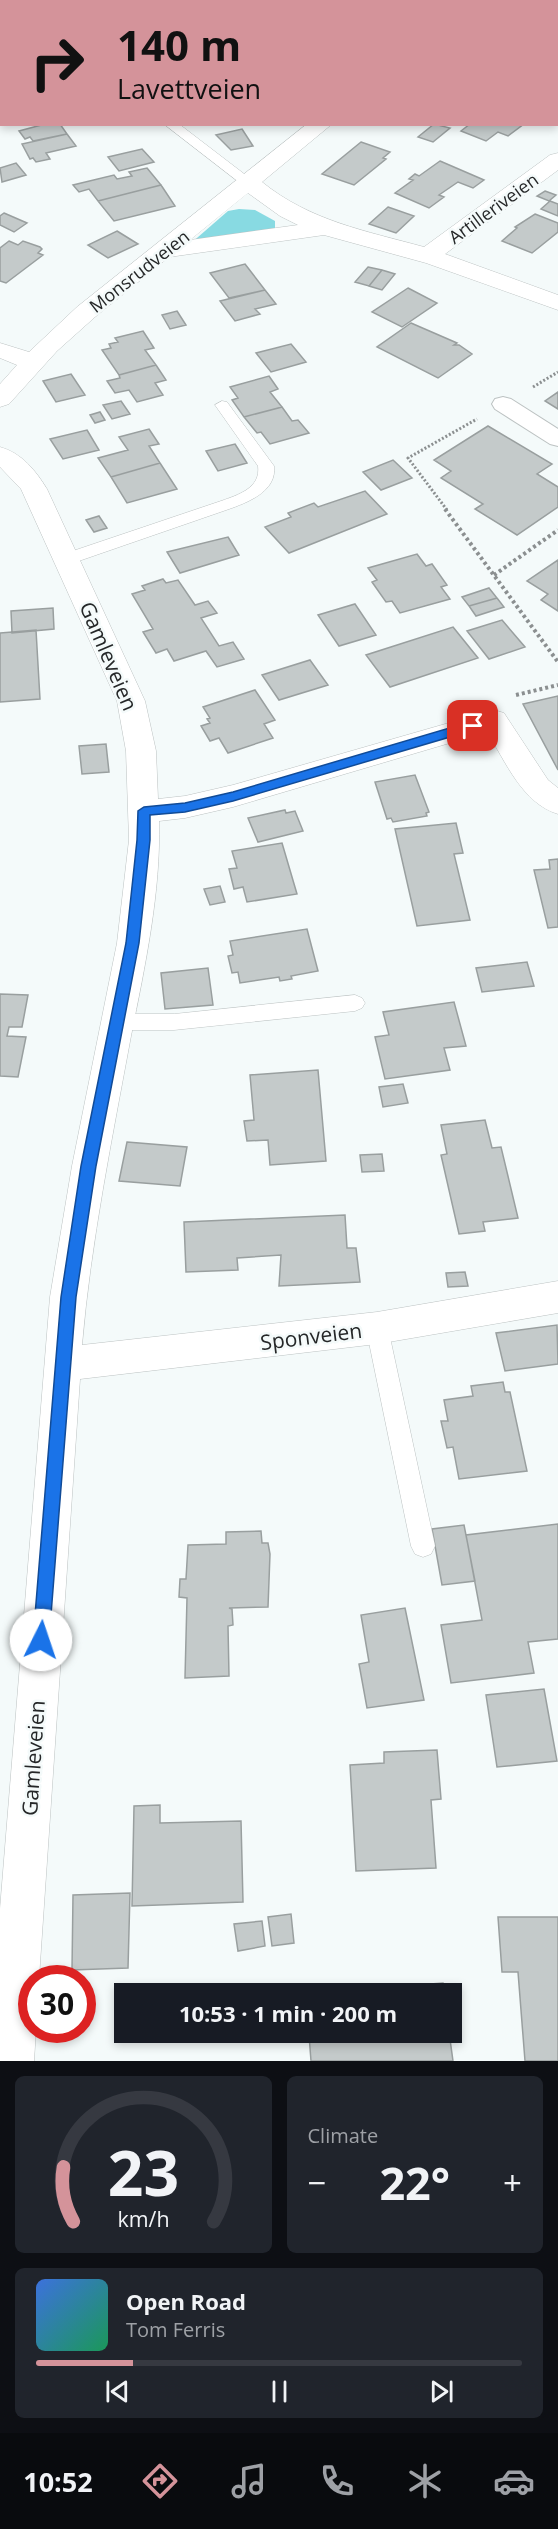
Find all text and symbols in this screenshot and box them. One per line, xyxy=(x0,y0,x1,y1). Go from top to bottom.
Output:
text: 140 m xyxy=(117,16,241,73)
icon: right xyxy=(18,24,96,102)
text: Lavettveien xyxy=(117,70,261,107)
street label: Artilleriveien xyxy=(443,167,543,249)
street label: Monsrudveien xyxy=(84,224,194,318)
street label: Gamleveien xyxy=(74,597,144,715)
pin xyxy=(447,700,498,751)
icon: arrive xyxy=(456,709,489,742)
street label: Sponveien xyxy=(259,1316,363,1356)
position arrow xyxy=(9,1608,73,1672)
street label: Gamleveien xyxy=(15,1699,51,1817)
speed limit sign: 30 xyxy=(18,1965,96,2043)
text: 10:53 · 1 min · 200 m xyxy=(179,1998,397,2028)
text: Climate xyxy=(308,2122,378,2149)
text: 23 xyxy=(108,2129,179,2214)
text: 22° xyxy=(379,2152,450,2213)
text: − xyxy=(308,2160,326,2205)
text: + xyxy=(503,2160,522,2205)
text: km/h xyxy=(117,2204,169,2233)
text: Open Road xyxy=(126,2286,246,2316)
text: Tom Ferris xyxy=(126,2316,225,2343)
icon: previous xyxy=(101,2375,134,2408)
icon: pause xyxy=(263,2375,296,2408)
icon: next xyxy=(425,2375,458,2408)
icon: directions xyxy=(139,2460,181,2502)
icon: music xyxy=(228,2460,270,2502)
icon: phone xyxy=(316,2460,358,2502)
icon: climate xyxy=(404,2460,446,2502)
icon: car xyxy=(493,2460,535,2502)
text: 10:52 xyxy=(23,2463,93,2500)

